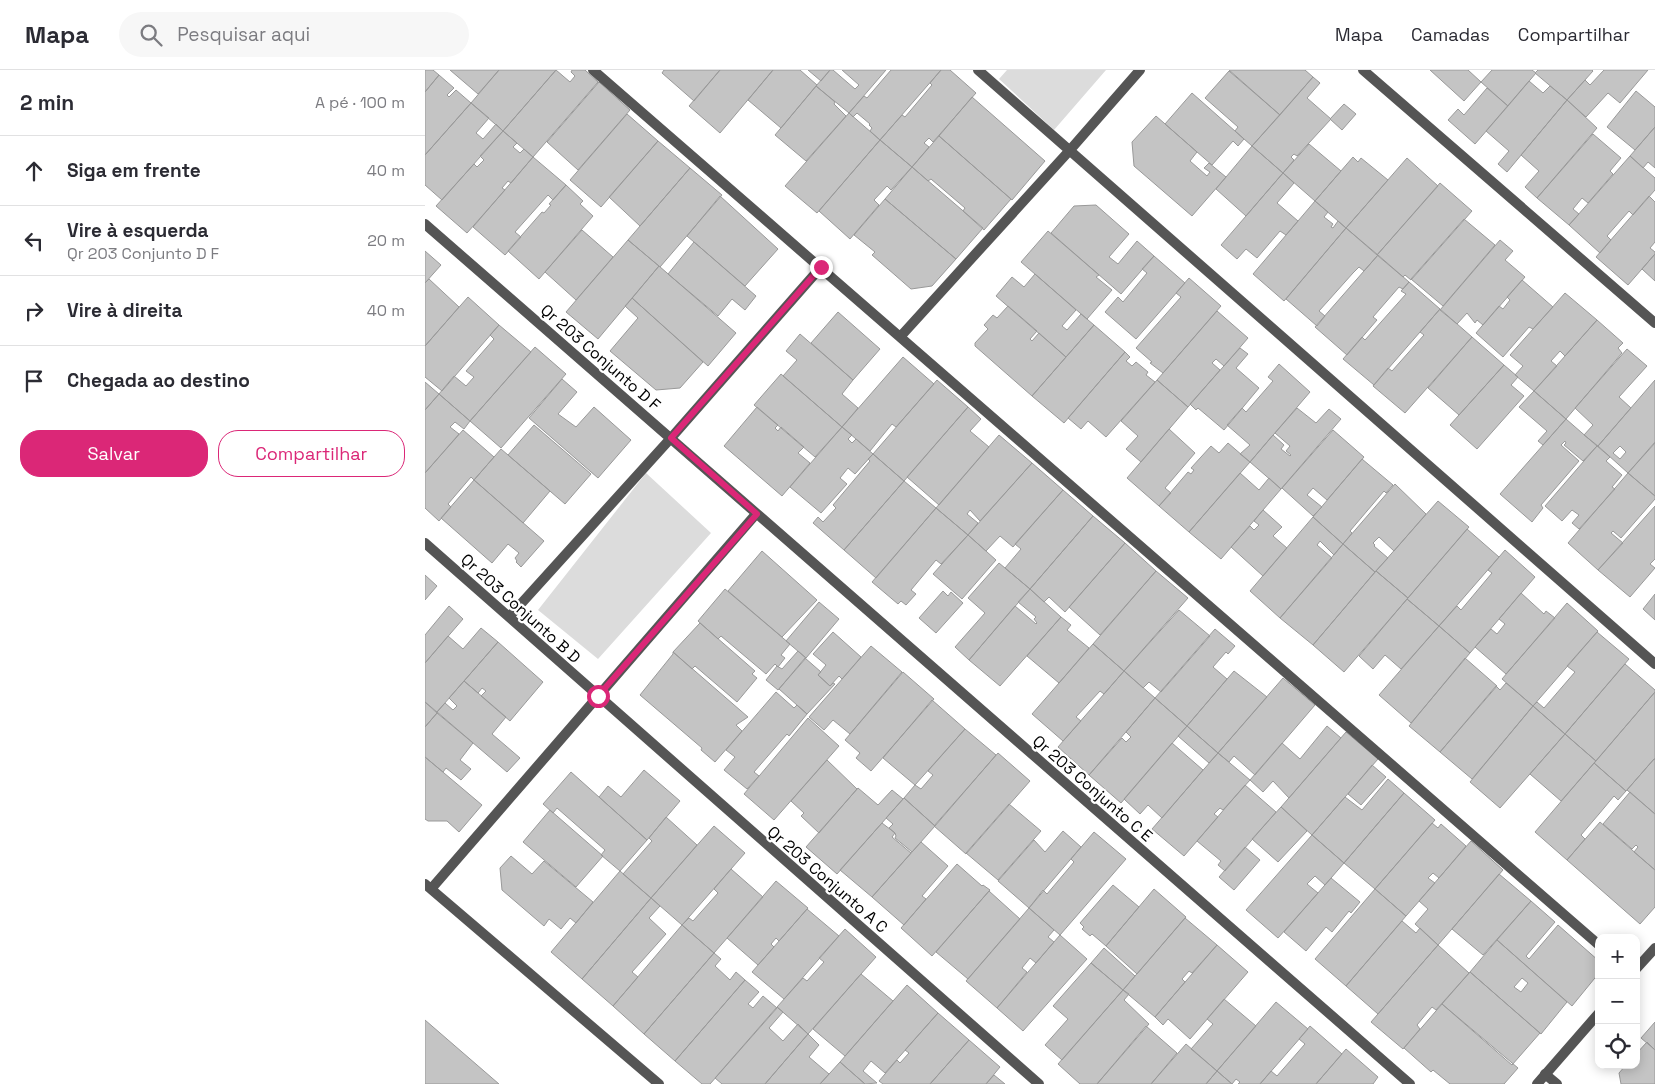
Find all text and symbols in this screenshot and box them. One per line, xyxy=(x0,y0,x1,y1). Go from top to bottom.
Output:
search box xyxy=(119,12,469,57)
text: Mapa xyxy=(25,19,89,50)
icon: search xyxy=(137,21,165,49)
text: Pesquisar aqui xyxy=(177,22,310,47)
text: Mapa xyxy=(1335,23,1383,46)
text: Camadas xyxy=(1411,23,1490,46)
text: Compartilhar xyxy=(1518,23,1630,46)
text: 2 min xyxy=(20,89,74,116)
text: A pé · 100 m xyxy=(315,92,405,113)
icon: ahead xyxy=(20,157,48,185)
text: Siga em frente xyxy=(67,158,201,183)
text: 40 m xyxy=(367,160,405,181)
text: Vire à esquerda xyxy=(67,218,209,243)
icon: left xyxy=(20,227,48,255)
text: 20 m xyxy=(367,230,405,251)
text: Qr 203 Conjunto D F xyxy=(67,243,219,264)
route end xyxy=(810,256,833,279)
icon: right xyxy=(20,297,48,325)
text: Vire à direita xyxy=(67,298,183,323)
text: 40 m xyxy=(367,300,405,321)
street label: Qr 203 Conjunto D F xyxy=(536,300,665,415)
icon: arrive xyxy=(20,367,48,395)
text: Chegada ao destino xyxy=(67,368,250,393)
button: Salvar xyxy=(20,430,208,477)
button: Compartilhar xyxy=(218,430,405,477)
street label: Qr 203 Conjunto B D xyxy=(456,549,585,668)
route start xyxy=(587,685,610,708)
street label: Qr 203 Conjunto C E xyxy=(1028,730,1157,846)
street label: Qr 203 Conjunto A C xyxy=(763,821,892,937)
map controls xyxy=(1595,934,1640,1069)
button: + xyxy=(1595,934,1640,979)
button: − xyxy=(1595,979,1640,1024)
button: locate xyxy=(1595,1024,1640,1069)

